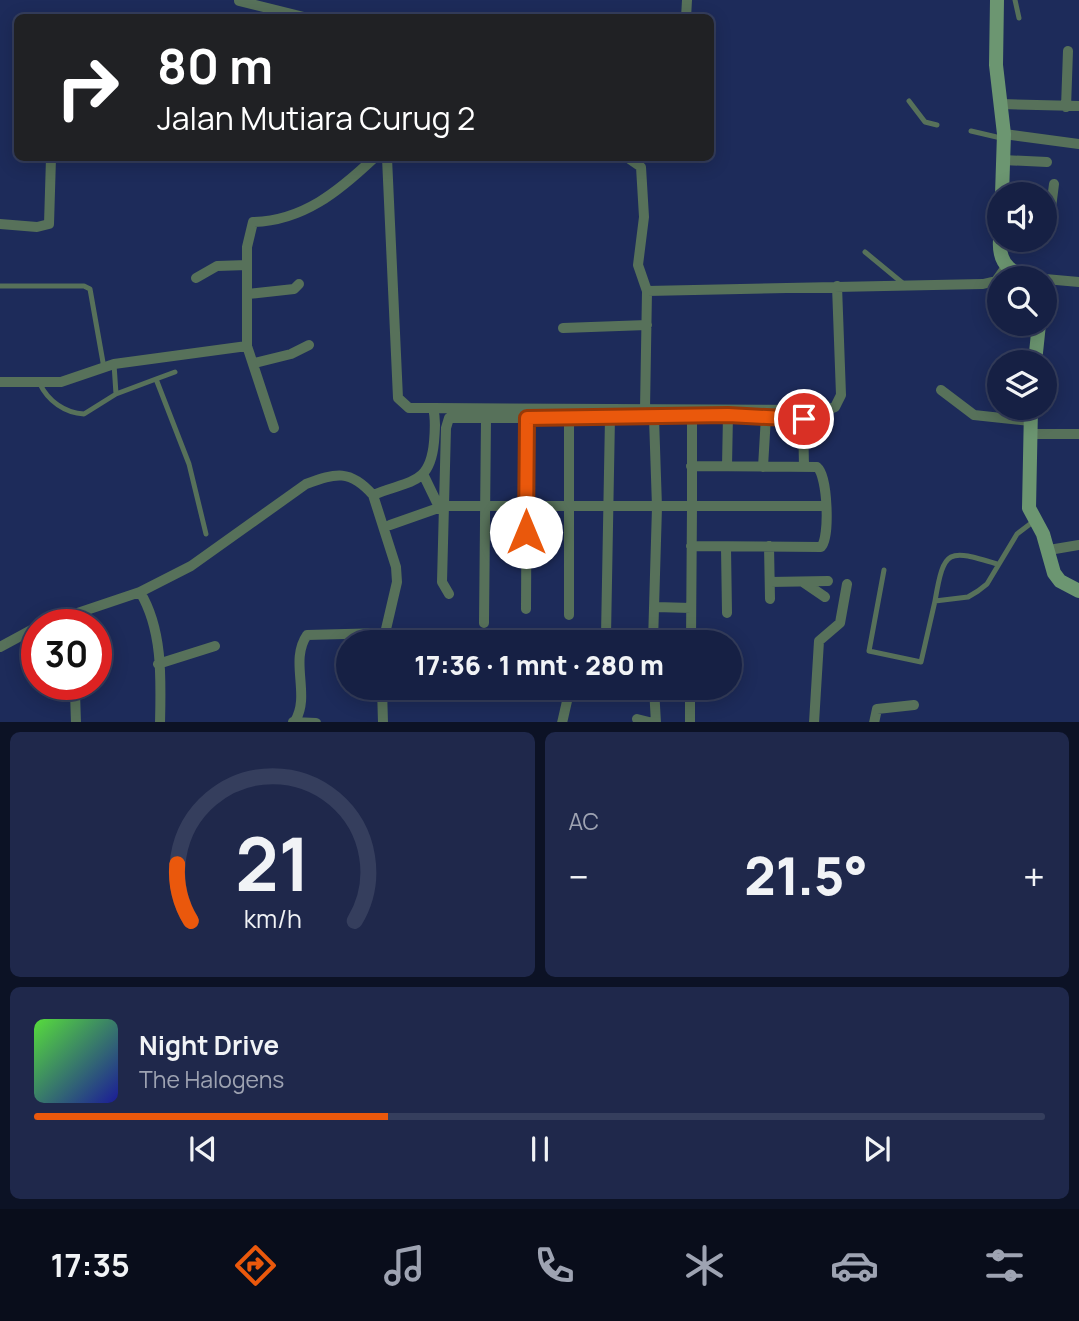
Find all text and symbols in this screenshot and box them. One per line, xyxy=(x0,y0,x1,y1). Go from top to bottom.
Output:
text: 80 m xyxy=(157,32,273,99)
icon: right xyxy=(42,42,133,133)
text: Jalan Mutiara Curug 2 xyxy=(157,96,475,140)
map controls xyxy=(987,182,1057,420)
button: sound xyxy=(987,182,1057,252)
button: search xyxy=(987,266,1057,336)
button: layers xyxy=(987,350,1057,420)
pin xyxy=(774,389,834,449)
icon: arrive xyxy=(785,400,823,438)
position arrow xyxy=(489,495,563,569)
speed limit sign: 30 xyxy=(21,609,112,700)
text: 17:36 · 1 mnt · 280 m xyxy=(414,647,664,683)
text: AC xyxy=(569,805,599,837)
text: 21 xyxy=(235,813,310,913)
text: 21.5° xyxy=(744,840,868,911)
text: − xyxy=(569,850,589,902)
text: + xyxy=(1023,850,1045,902)
text: km/h xyxy=(243,900,301,935)
text: Night Drive xyxy=(139,1027,279,1063)
text: The Halogens xyxy=(139,1063,284,1095)
icon: previous xyxy=(184,1130,222,1168)
icon: pause xyxy=(521,1130,559,1168)
icon: next xyxy=(858,1130,896,1168)
icon: directions xyxy=(231,1241,280,1290)
icon: music xyxy=(380,1241,429,1290)
icon: phone xyxy=(530,1241,579,1290)
icon: climate xyxy=(680,1241,729,1290)
icon: car xyxy=(830,1241,879,1290)
icon: filters xyxy=(980,1241,1029,1290)
text: 17:35 xyxy=(50,1243,130,1287)

